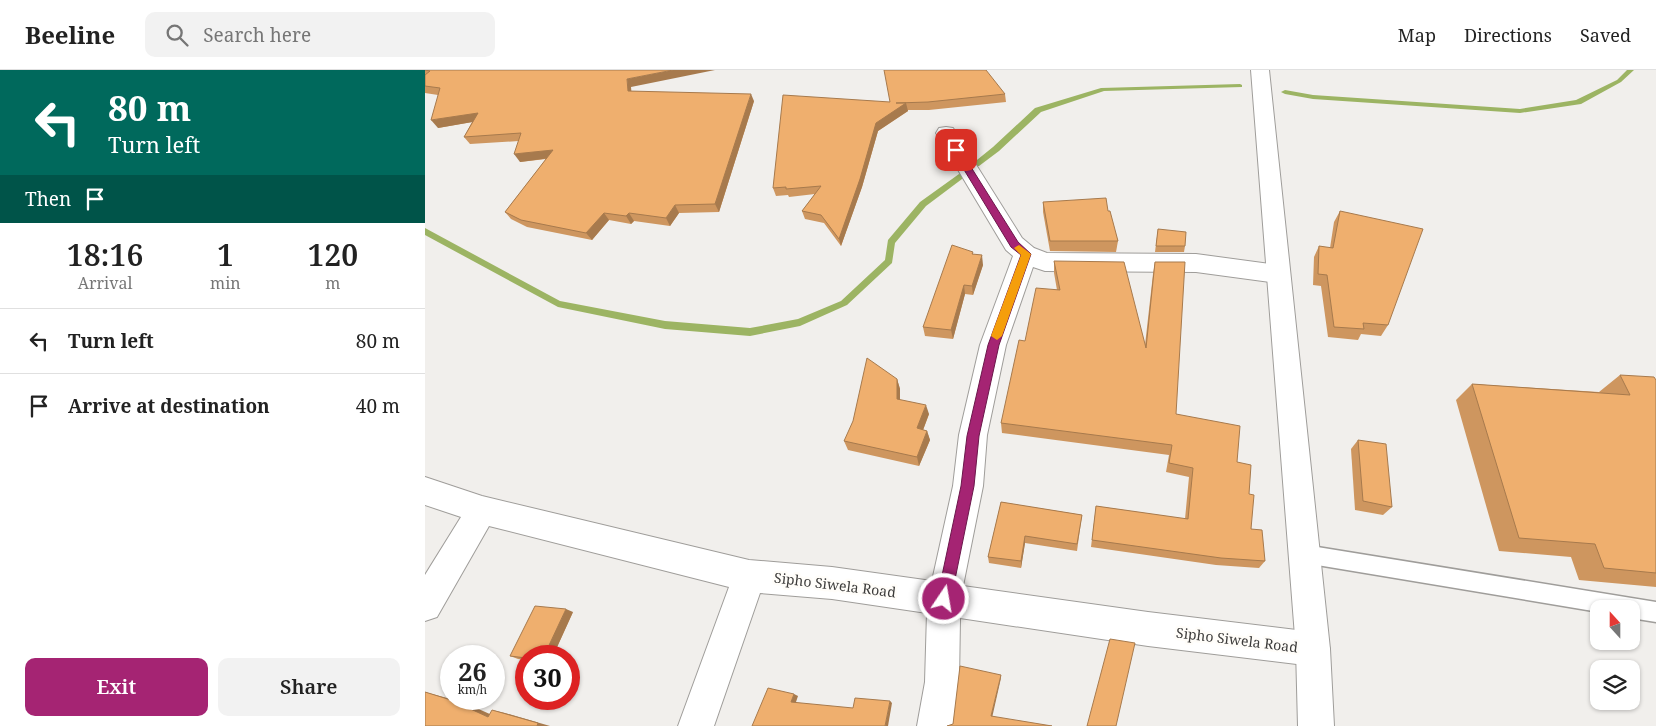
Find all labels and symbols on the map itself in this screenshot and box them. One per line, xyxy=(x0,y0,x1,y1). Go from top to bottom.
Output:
pin xyxy=(935,129,977,171)
street label: Sipho Siwela Road xyxy=(773,568,897,601)
position arrow xyxy=(917,572,969,624)
north arrow xyxy=(1590,600,1640,650)
street label: Sipho Siwela Road xyxy=(1175,623,1299,656)
speed limit sign: 30 xyxy=(515,645,580,710)

